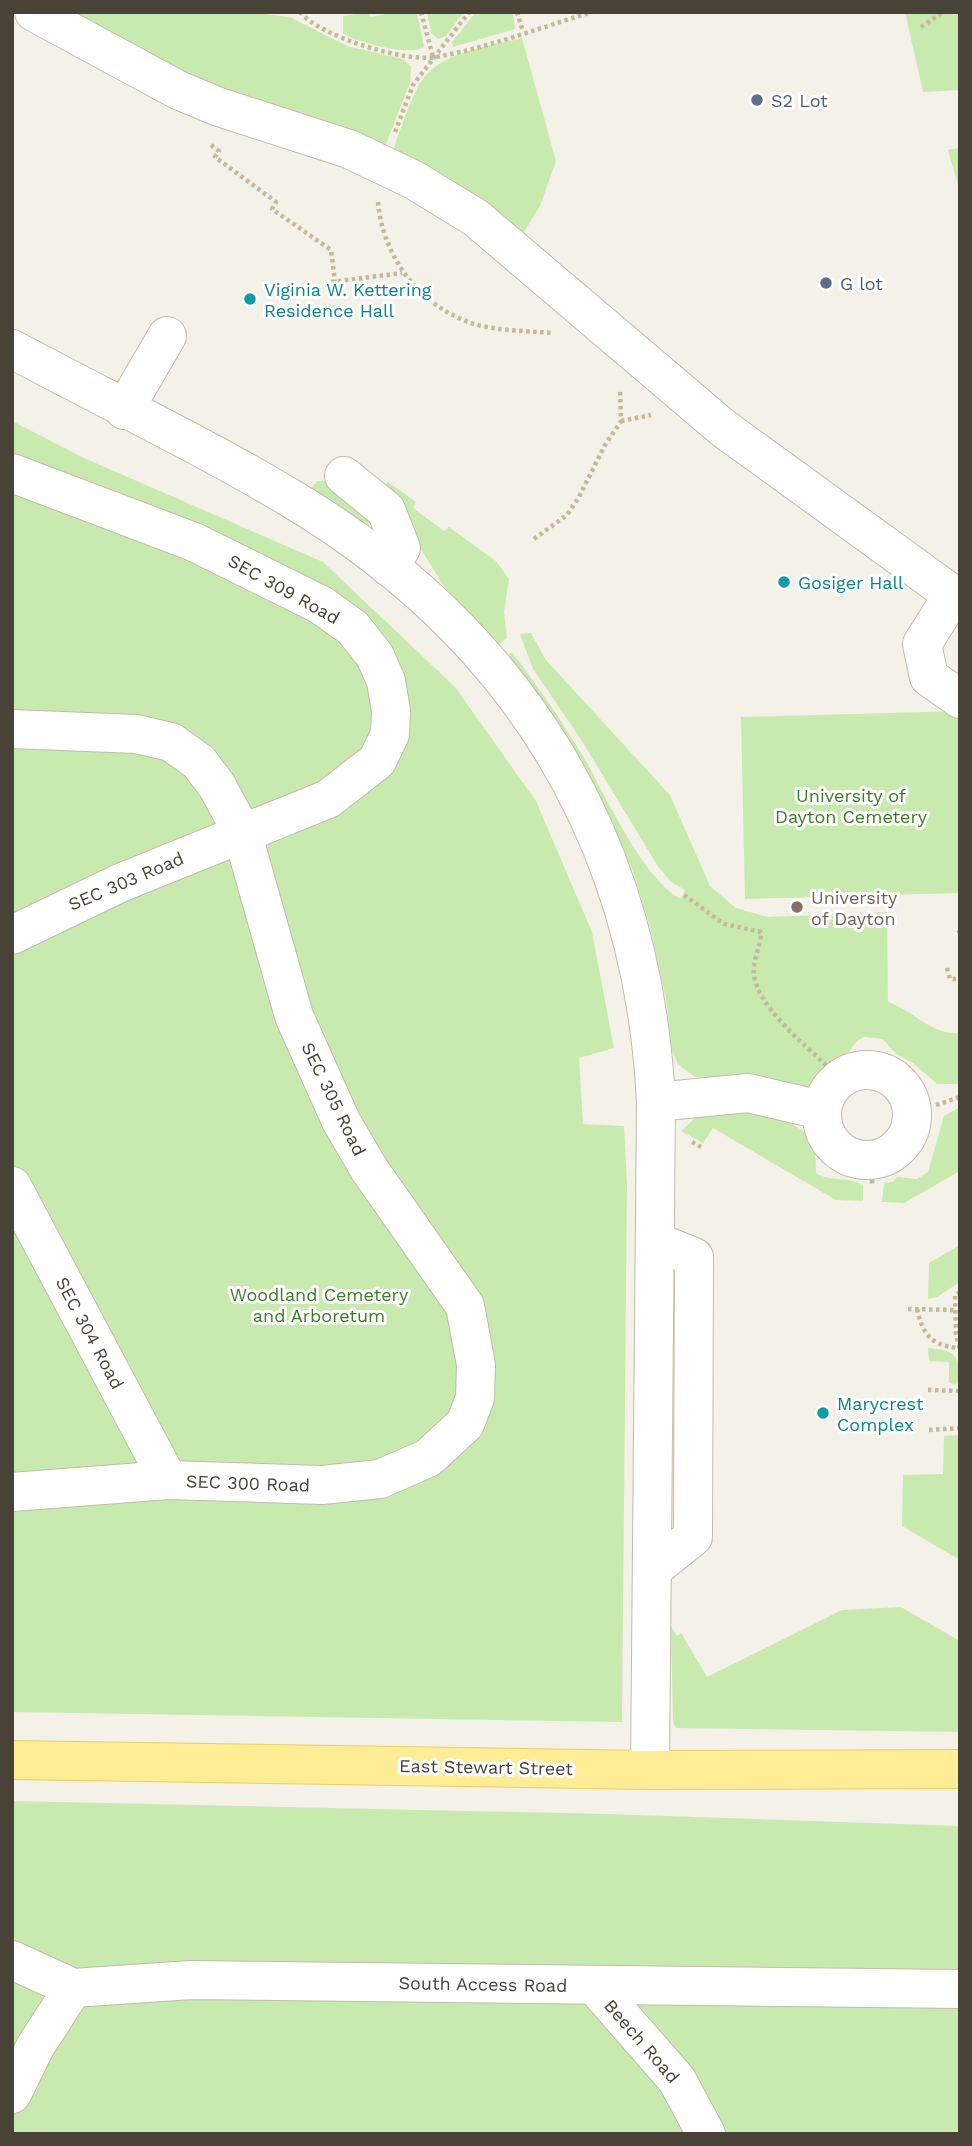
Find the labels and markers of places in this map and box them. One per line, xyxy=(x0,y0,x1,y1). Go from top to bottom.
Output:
place label: S2 Lot xyxy=(771,90,828,111)
marker: S2 Lot xyxy=(749,92,765,108)
place label: G lot xyxy=(840,273,883,294)
marker: G lot xyxy=(818,275,834,291)
place label: Viginia W. Kettering Residence Hall xyxy=(264,279,432,321)
marker: Viginia W. Kettering Residence Hall xyxy=(242,291,258,307)
place label: Gosiger Hall xyxy=(798,572,904,593)
marker: Gosiger Hall xyxy=(776,574,792,590)
place label: University of Dayton xyxy=(811,887,898,929)
marker: University of Dayton xyxy=(789,899,805,915)
place label: Marycrest Complex xyxy=(837,1393,924,1435)
marker: Marycrest Complex xyxy=(815,1405,831,1421)

